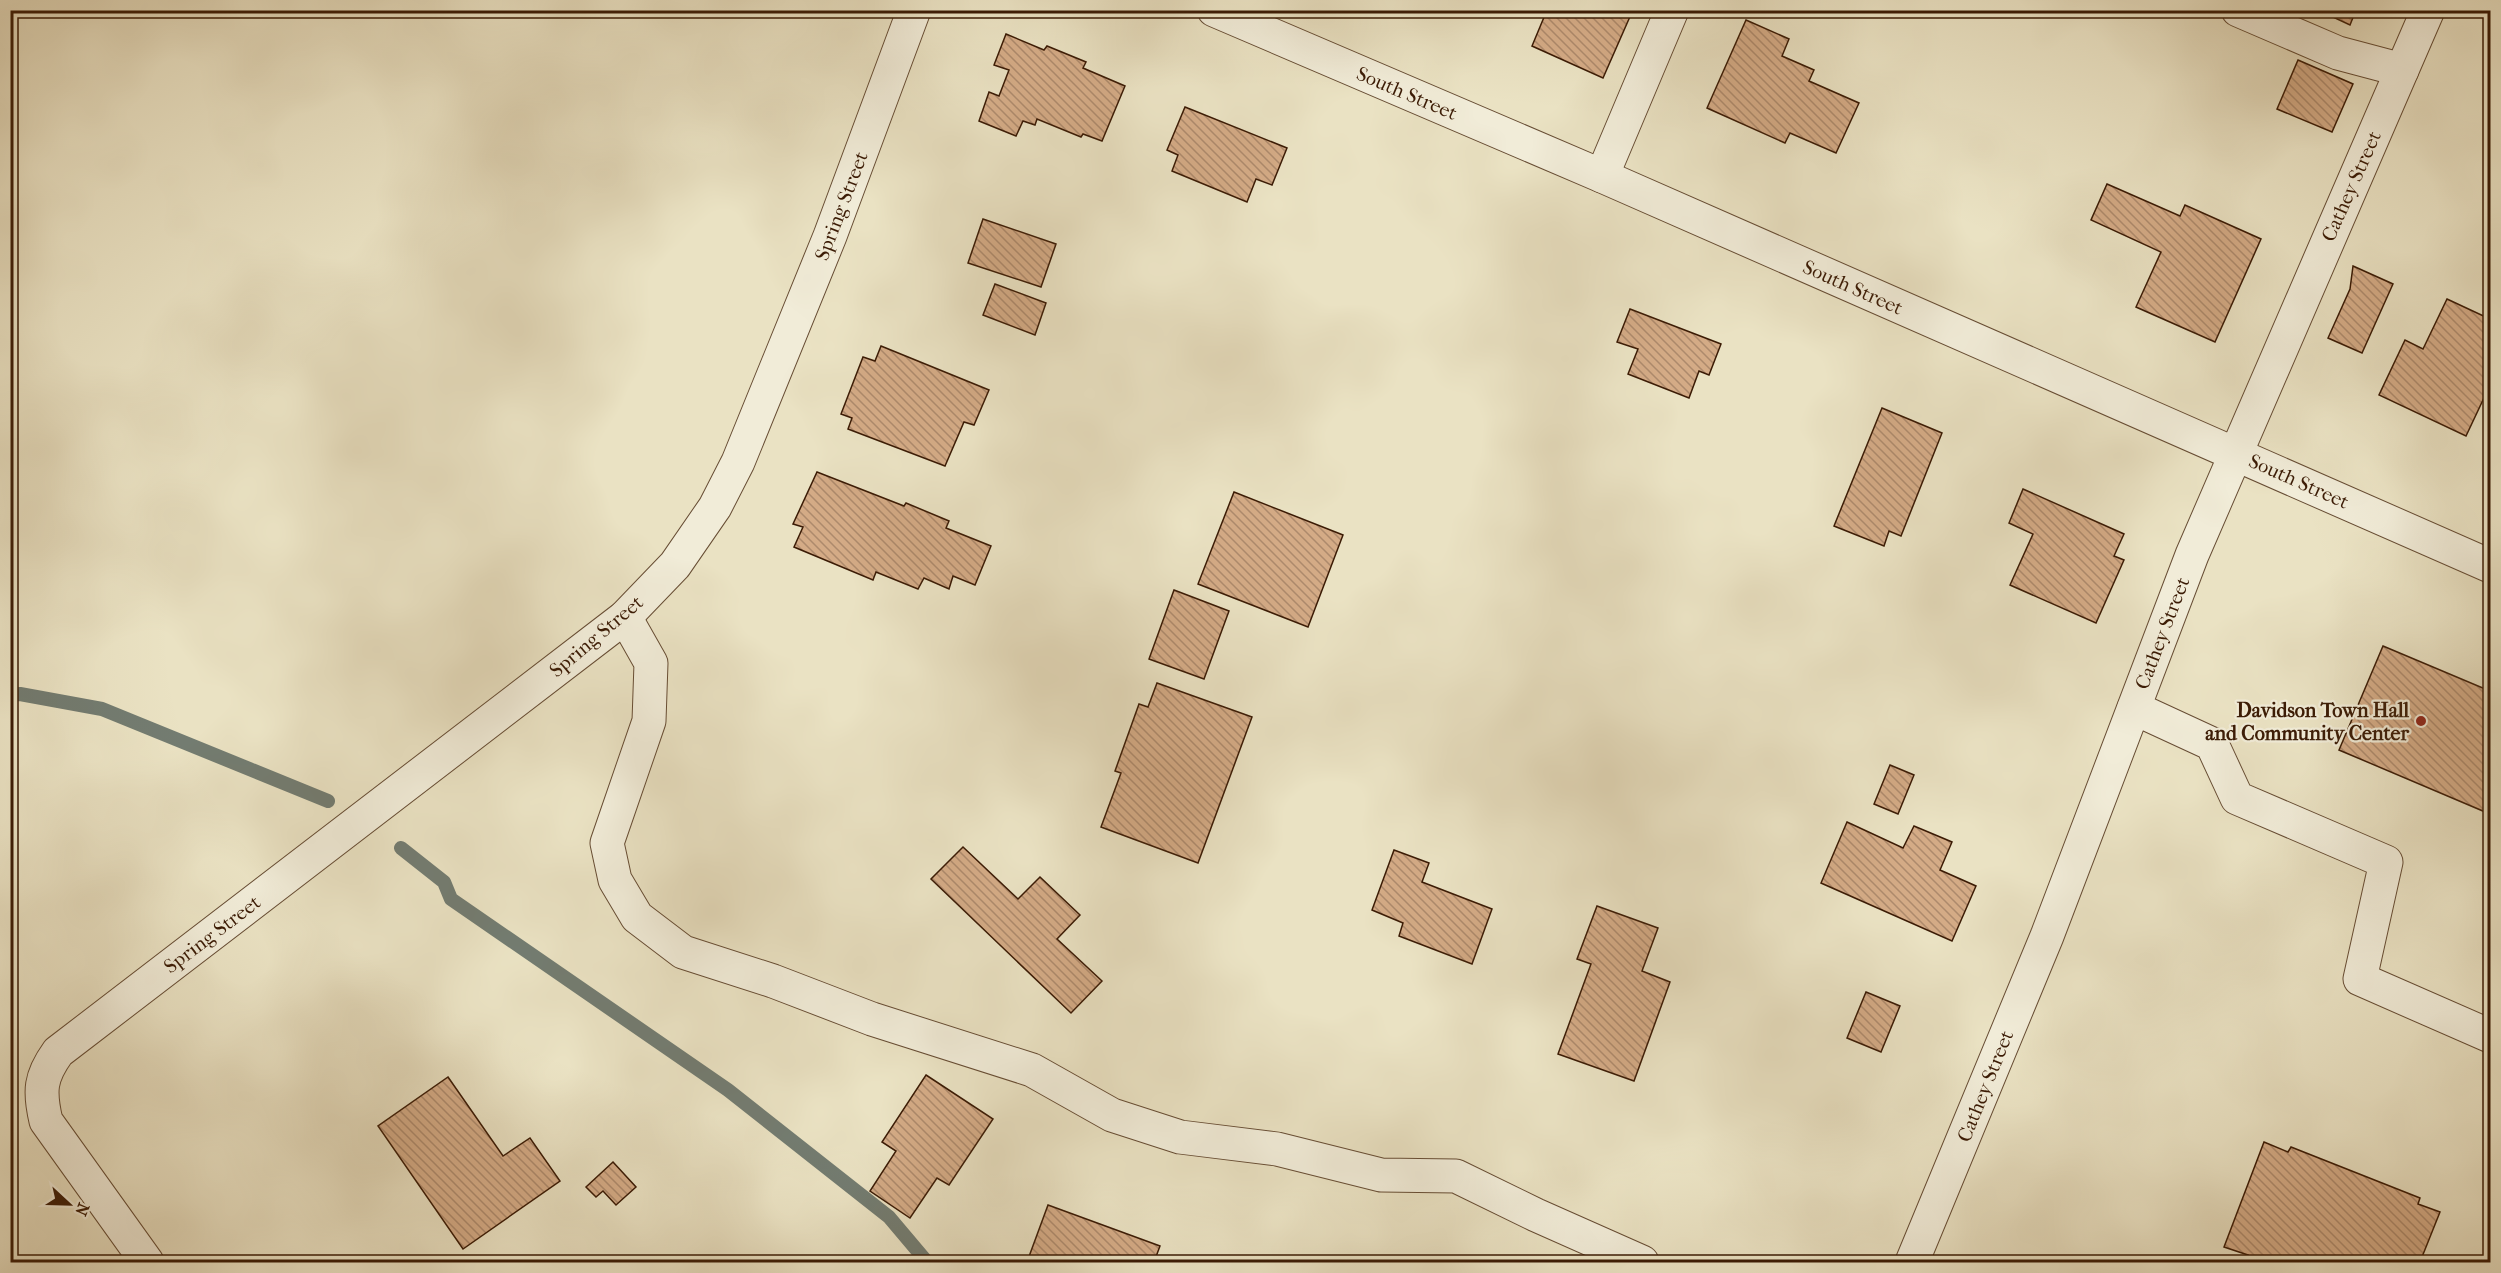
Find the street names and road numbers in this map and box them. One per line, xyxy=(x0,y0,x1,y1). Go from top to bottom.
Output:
street label: South Street xyxy=(1353,62,1461,125)
street label: Cathey Street xyxy=(2317,127,2386,245)
street label: Spring Street xyxy=(810,148,873,264)
street label: South Street xyxy=(1799,255,1906,320)
street label: South Street xyxy=(2245,449,2352,514)
street label: Cathey Street xyxy=(2131,574,2194,693)
street label: Spring Street xyxy=(545,591,648,682)
street label: Spring Street xyxy=(160,891,265,978)
street label: Cathey Street xyxy=(1953,1027,2018,1145)

